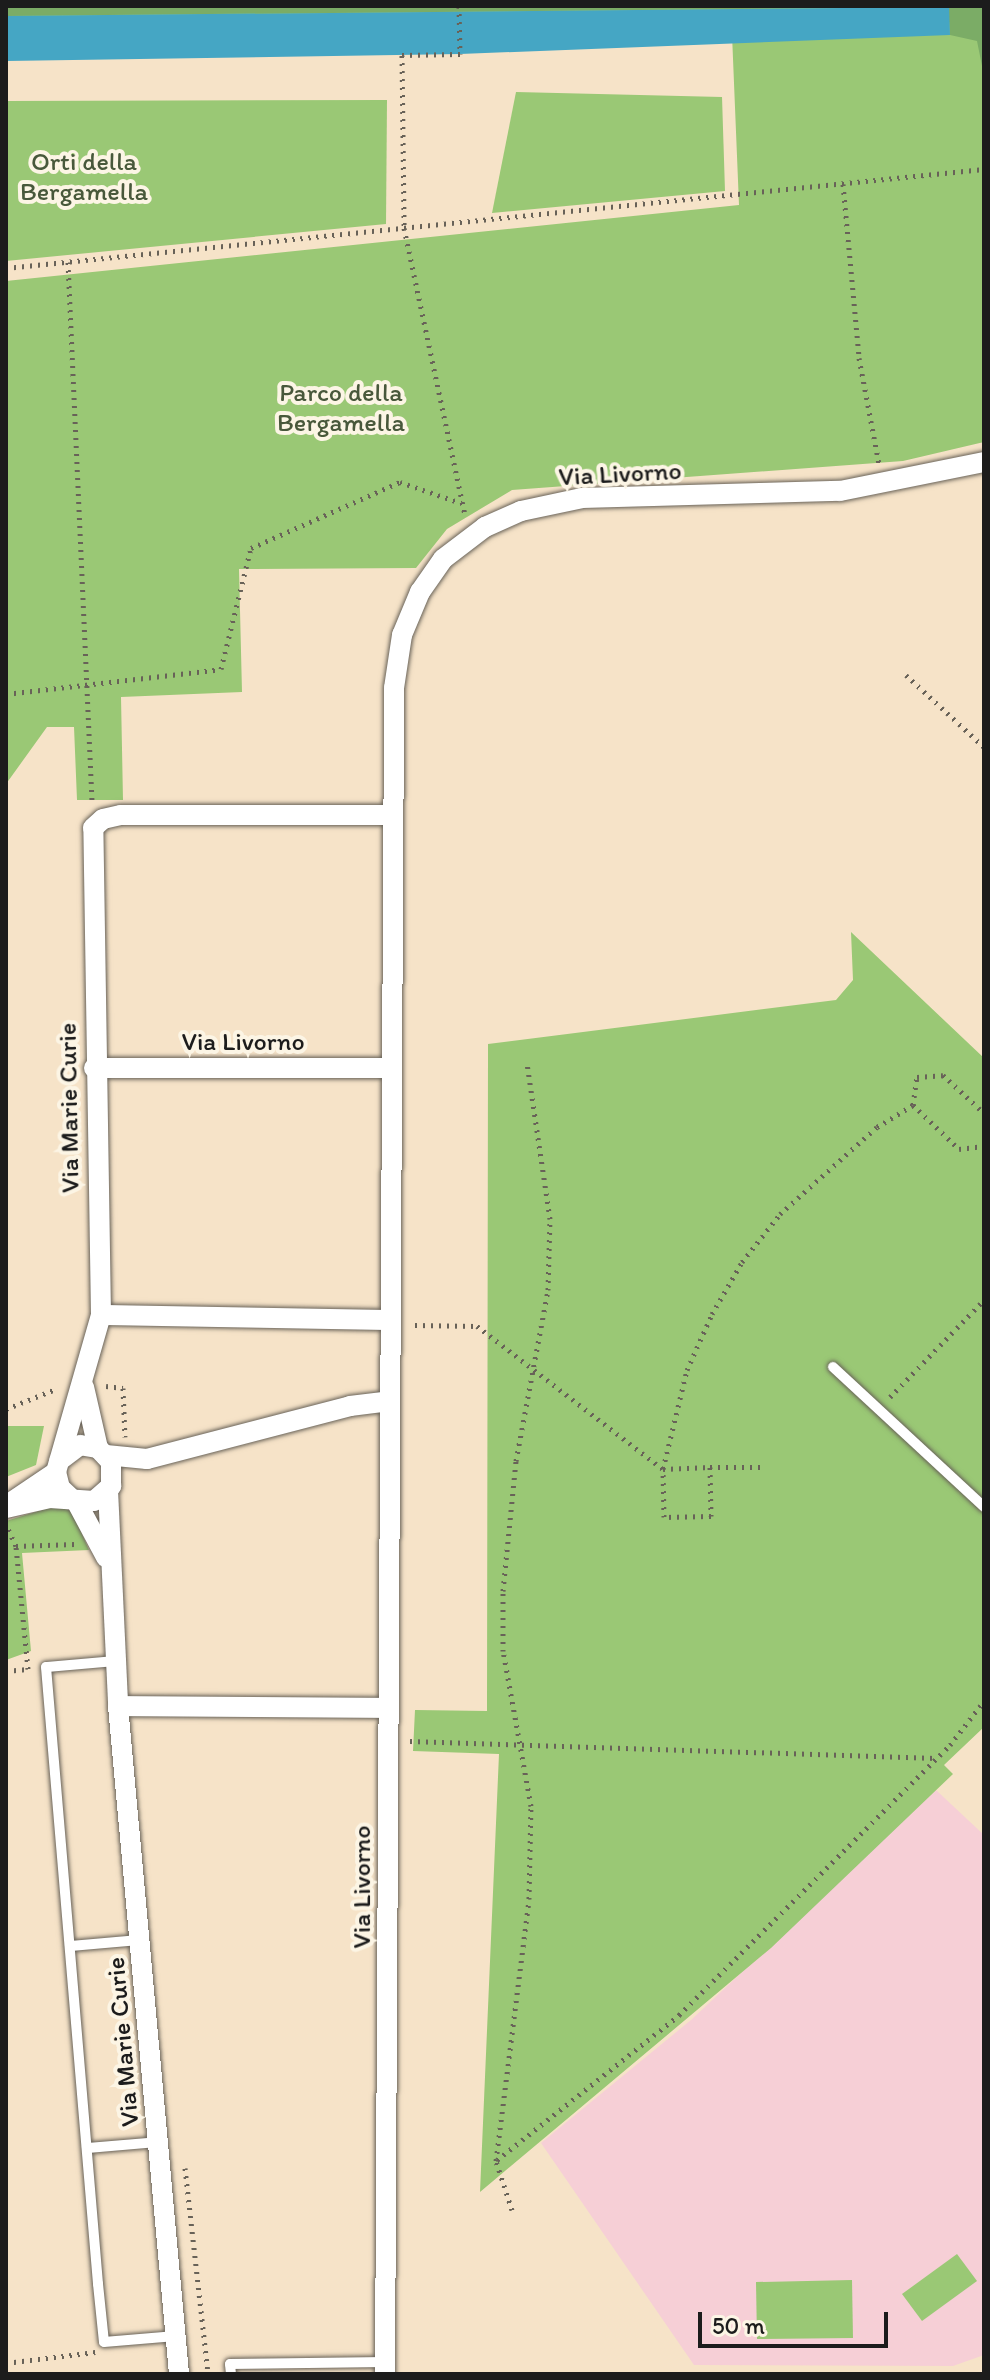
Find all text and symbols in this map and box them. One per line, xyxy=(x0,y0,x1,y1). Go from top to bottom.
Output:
park label: Orti della Bergamella xyxy=(20,146,148,208)
park label: Parco della Bergamella xyxy=(277,377,405,438)
street label: Via Livorno xyxy=(558,455,682,493)
street label: Via Marie Curie xyxy=(52,1023,86,1193)
street label: Via Livorno xyxy=(181,1026,305,1058)
street label: Via Livorno xyxy=(346,1825,378,1949)
street label: Via Marie Curie xyxy=(100,1956,146,2128)
scale bar xyxy=(702,2296,892,2346)
text: 50 m xyxy=(712,2311,765,2340)

